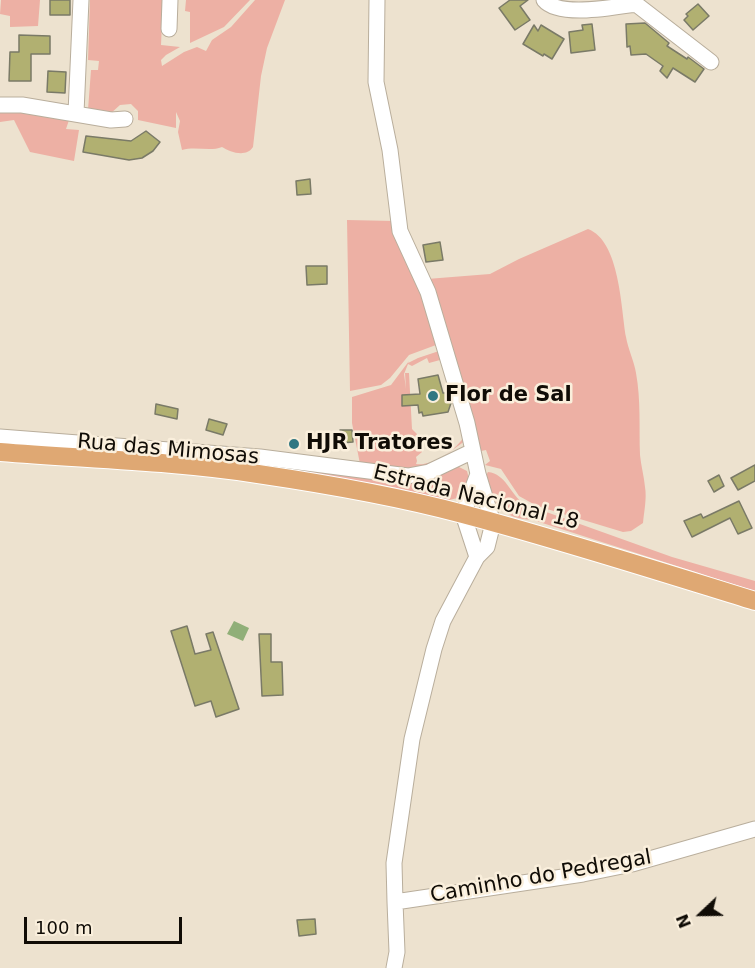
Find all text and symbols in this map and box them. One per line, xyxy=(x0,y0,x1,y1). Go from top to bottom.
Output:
place label: Flor de Sal xyxy=(445,383,572,409)
marker: Flor de Sal xyxy=(426,389,440,403)
street label: Rua das Mimosas xyxy=(76,430,260,470)
place label: HJR Tratores xyxy=(306,431,453,457)
marker: HJR Tratores xyxy=(287,437,301,451)
street label: Estrada Nacional 18 xyxy=(371,460,581,536)
street label: Caminho do Pedregal xyxy=(428,845,654,909)
north arrow xyxy=(671,884,731,944)
scale bar xyxy=(27,905,184,943)
text: N xyxy=(673,911,695,931)
text: 100 m xyxy=(35,917,93,938)

